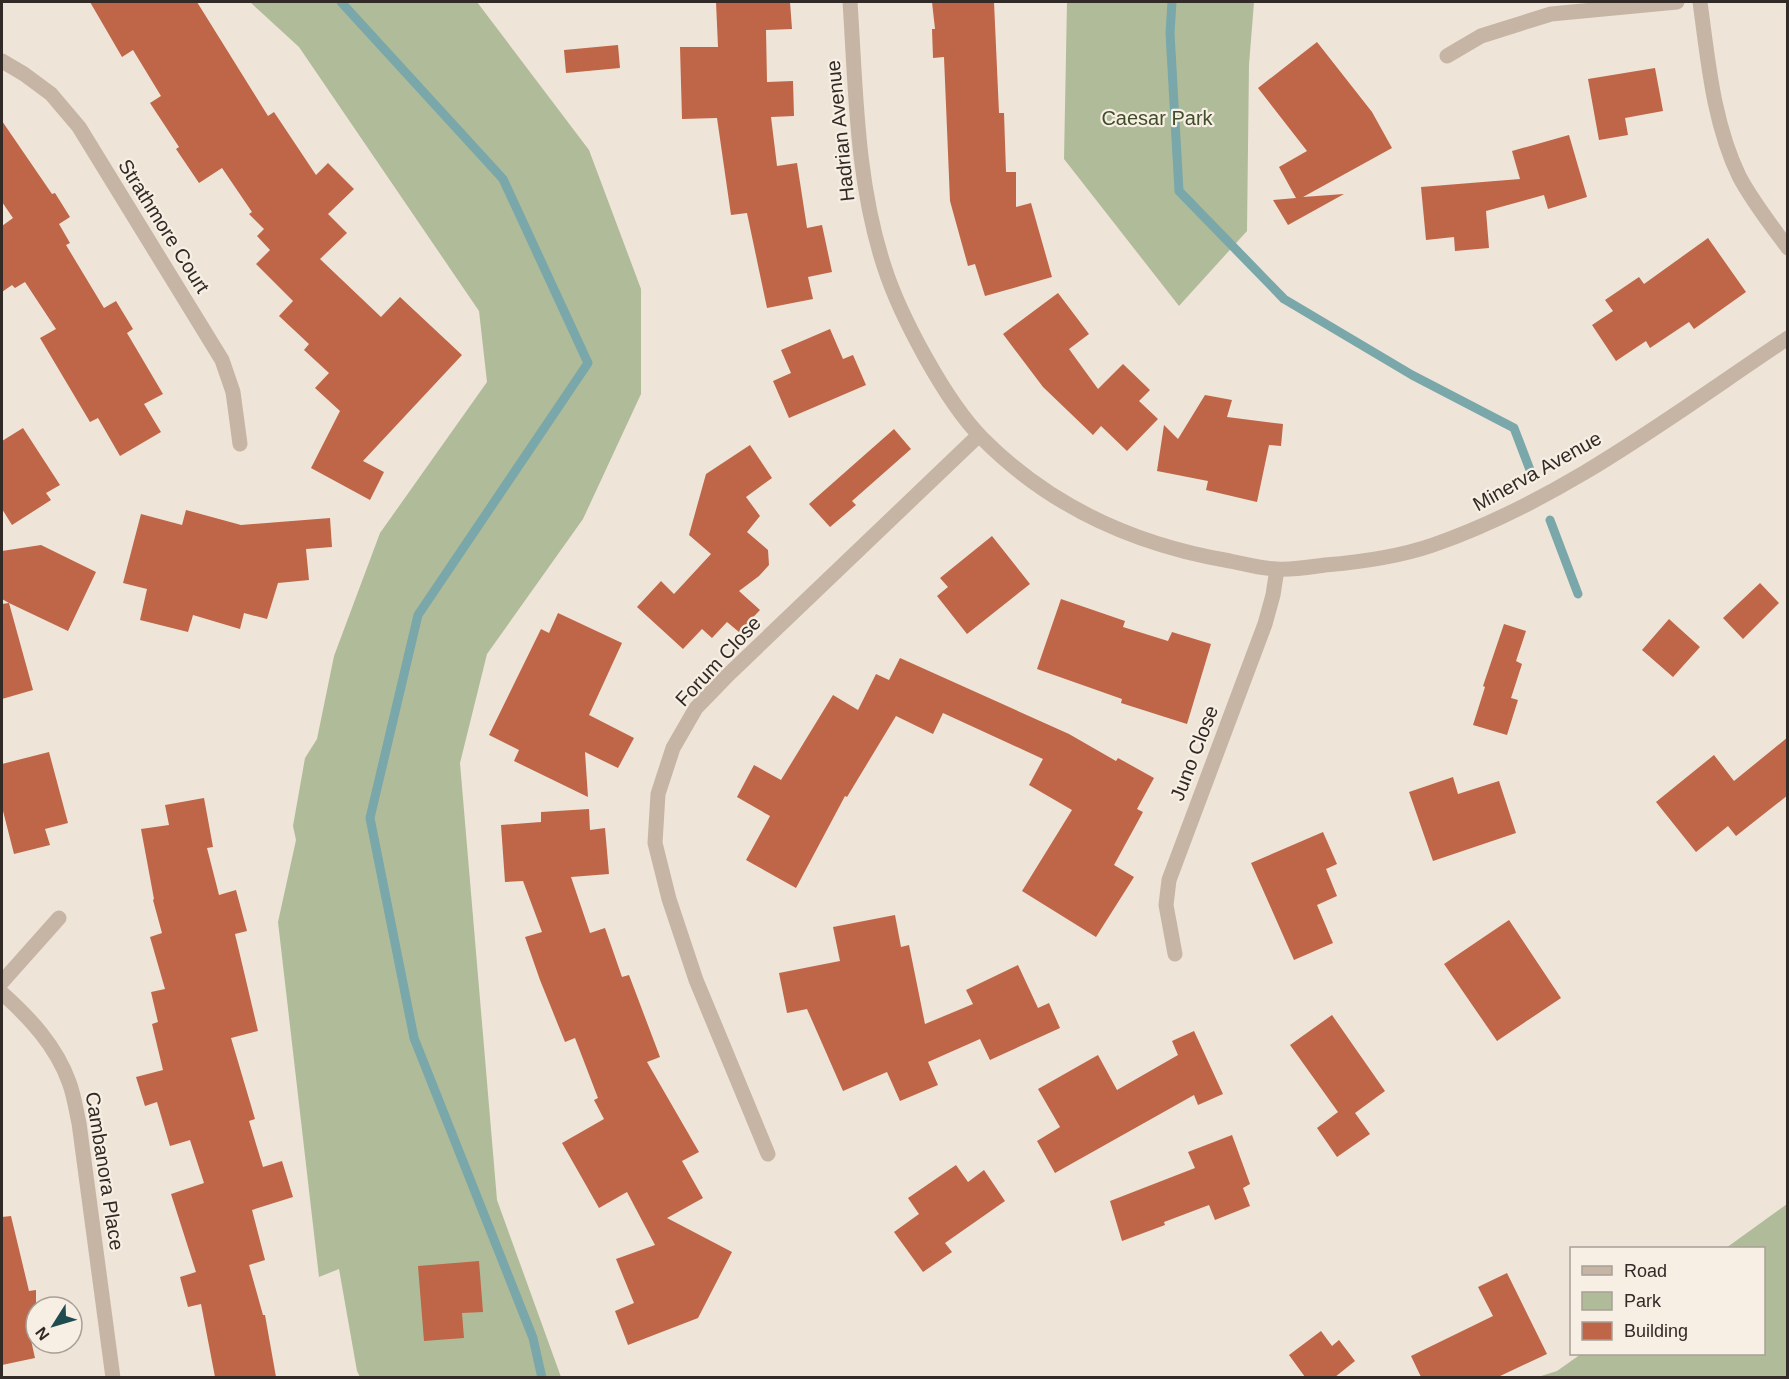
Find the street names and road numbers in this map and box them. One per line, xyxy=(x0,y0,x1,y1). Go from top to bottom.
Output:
street label: Hadrian Avenue xyxy=(822,59,858,203)
street label: Strathmore Court xyxy=(114,155,214,297)
street label: Minerva Avenue xyxy=(1469,427,1605,515)
street label: Forum Close xyxy=(671,612,765,710)
street label: Juno Close xyxy=(1166,702,1222,804)
street label: Cambanora Place xyxy=(82,1090,128,1252)

